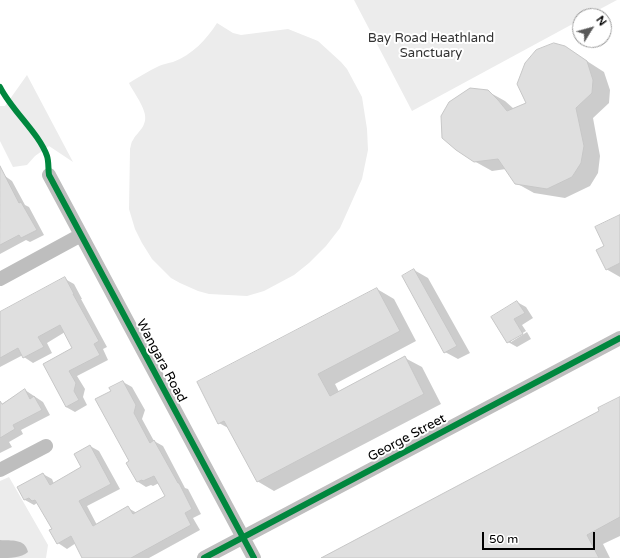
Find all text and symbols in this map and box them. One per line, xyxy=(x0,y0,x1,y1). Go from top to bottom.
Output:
north arrow xyxy=(572,8,612,48)
text: N xyxy=(593,14,609,29)
park label: Bay Road Heathland Sanctuary xyxy=(368,31,494,62)
street label: Wangara Road xyxy=(133,317,189,405)
street label: George Street xyxy=(365,411,449,465)
scale bar xyxy=(484,524,597,550)
text: 50 m xyxy=(489,532,518,546)

